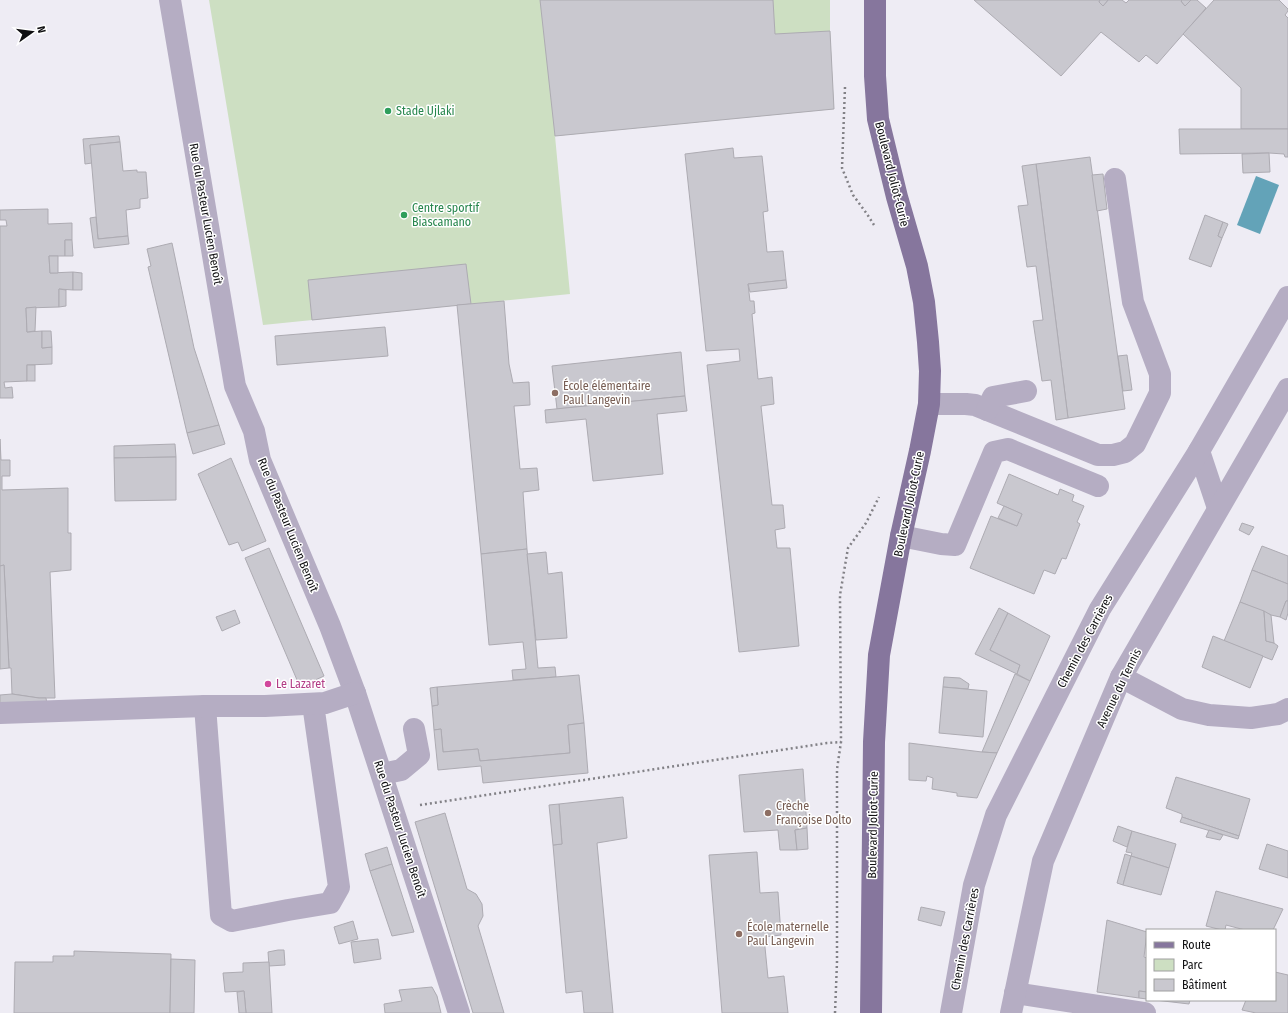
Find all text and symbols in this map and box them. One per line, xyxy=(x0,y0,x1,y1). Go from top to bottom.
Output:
north arrow xyxy=(12,12,52,52)
text: N xyxy=(34,25,48,34)
place label: Stade Ujlaki xyxy=(396,104,455,118)
marker: Stade Ujlaki xyxy=(383,106,393,116)
street label: Boulevard Joliot-Curie xyxy=(872,120,912,228)
street label: Rue du Pasteur Lucien Benoît xyxy=(187,142,225,286)
place label: Centre sportif Biascamano xyxy=(412,201,481,229)
marker: Centre sportif Biascamano xyxy=(399,210,409,220)
place label: École élémentaire Paul Langevin xyxy=(563,378,651,407)
marker: École élémentaire Paul Langevin xyxy=(550,388,560,398)
street label: Boulevard Joliot-Curie xyxy=(891,450,927,558)
street label: Rue du Pasteur Lucien Benoît xyxy=(255,456,321,594)
street label: Chemin des Carrières xyxy=(1054,592,1116,690)
street label: Avenue du Tennis xyxy=(1094,646,1144,730)
place label: Le Lazaret xyxy=(276,677,325,691)
marker: Le Lazaret xyxy=(263,679,273,689)
street label: Rue du Pasteur Lucien Benoît xyxy=(371,759,429,899)
street label: Boulevard Joliot-Curie xyxy=(865,771,881,879)
place label: Crèche Françoise Dolto xyxy=(776,799,851,827)
marker: Crèche Françoise Dolto xyxy=(763,808,773,818)
street label: Chemin des Carrières xyxy=(948,887,982,991)
place label: École maternelle Paul Langevin xyxy=(747,919,829,948)
marker: École maternelle Paul Langevin xyxy=(734,929,744,939)
legend xyxy=(1146,929,1276,1001)
text: Route xyxy=(1182,938,1211,952)
text: Parc xyxy=(1182,958,1203,972)
text: Bâtiment xyxy=(1182,978,1227,992)

